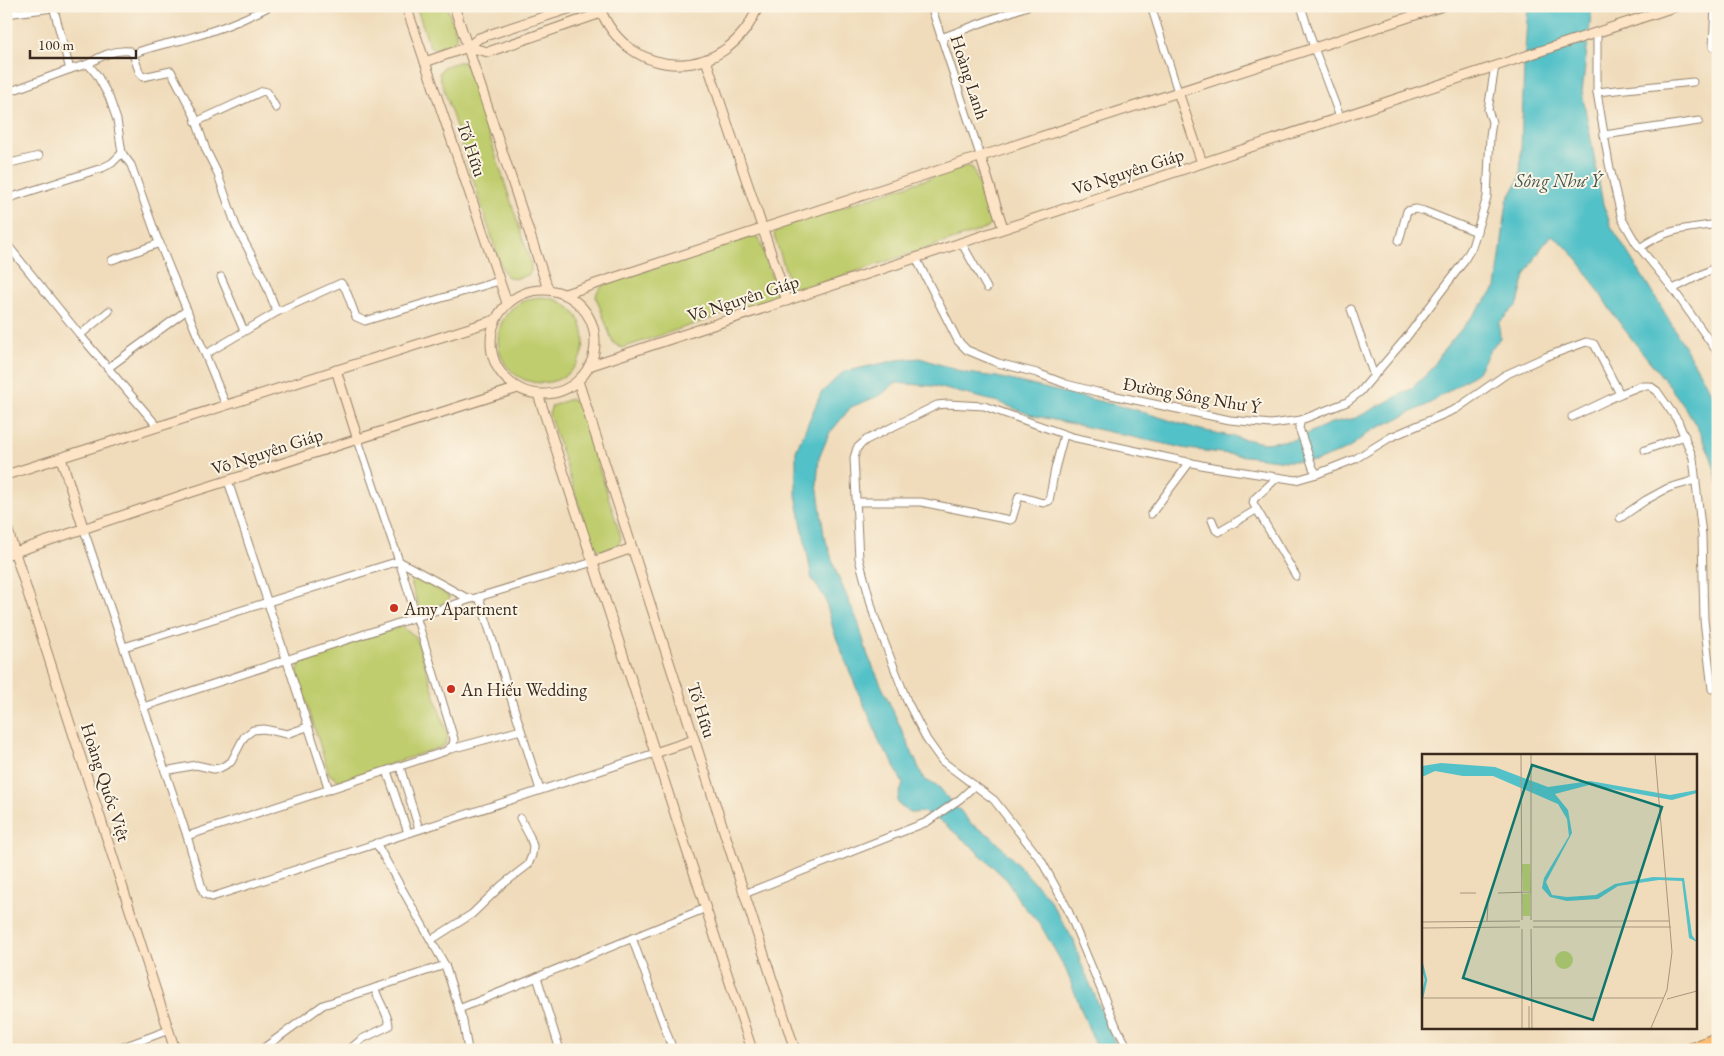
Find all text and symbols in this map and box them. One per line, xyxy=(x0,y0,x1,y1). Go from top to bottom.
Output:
scale bar xyxy=(30,28,136,60)
street label: Hoàng Lanh xyxy=(946,32,994,122)
text: 100 m xyxy=(38,35,75,54)
street label: Tố Hữu xyxy=(452,118,492,180)
street label: Võ Nguyên Giáp xyxy=(1069,142,1187,200)
water label: Sông Như Ý xyxy=(1514,168,1604,193)
street label: Võ Nguyên Giáp xyxy=(684,269,802,327)
street label: Đường Sông Như Ý xyxy=(1121,372,1264,419)
street label: Võ Nguyên Giáp xyxy=(208,422,326,480)
place label: Amy Apartment xyxy=(403,597,518,620)
marker: Amy Apartment xyxy=(388,602,400,614)
place label: An Hiếu Wedding xyxy=(460,678,587,701)
street label: Tố Hữu xyxy=(682,679,722,741)
marker: An Hiếu Wedding xyxy=(445,683,457,695)
street label: Hoàng Quốc Việt xyxy=(76,720,136,844)
inset map xyxy=(1422,754,1696,1028)

